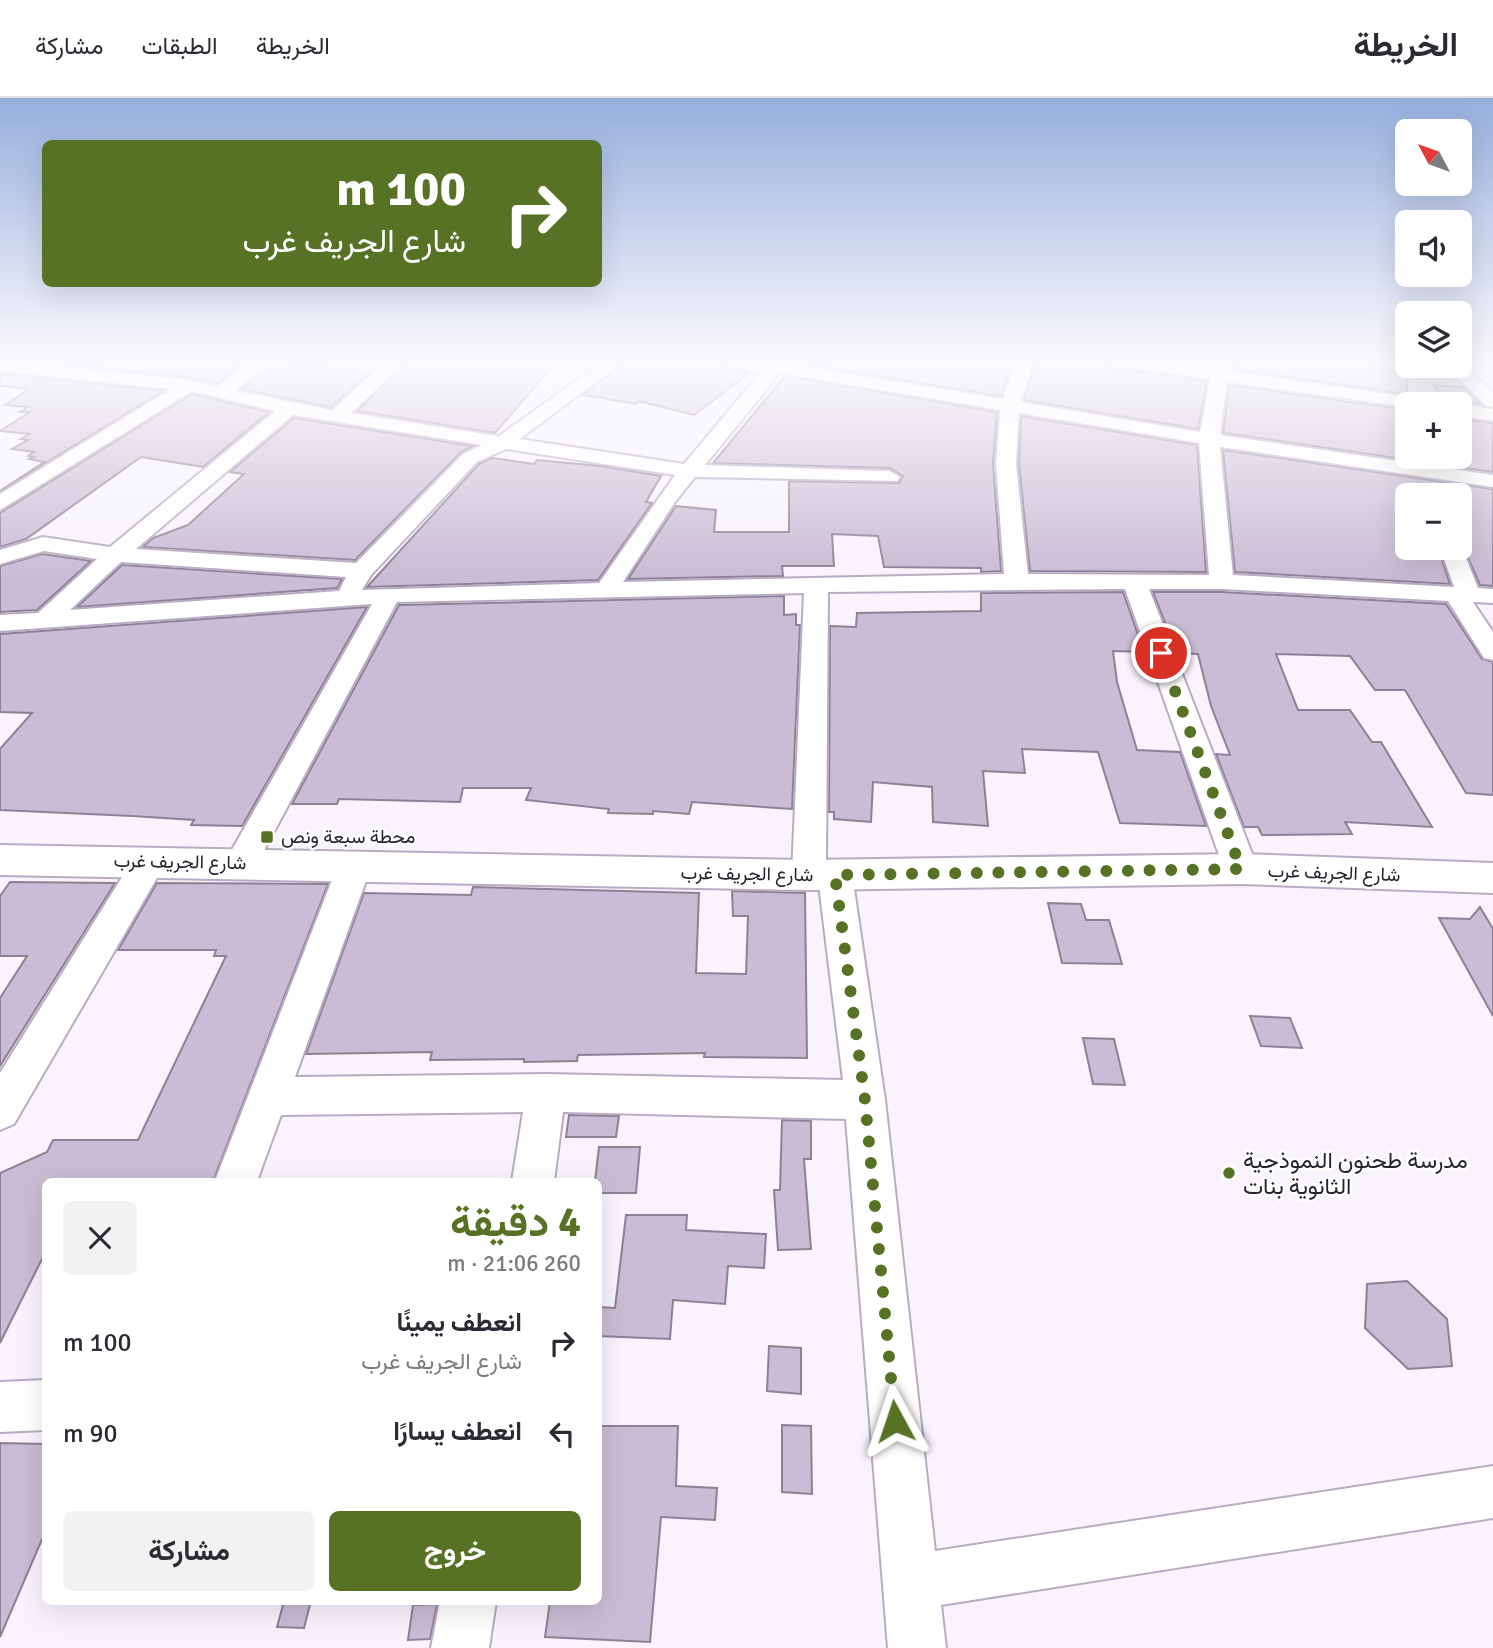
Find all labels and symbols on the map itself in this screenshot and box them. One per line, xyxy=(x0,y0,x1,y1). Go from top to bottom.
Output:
north arrow xyxy=(1395,119,1472,196)
pin xyxy=(1131,623,1191,683)
place label: محطة سبعة ونص xyxy=(281,825,415,849)
marker: محطة سبعة ونص xyxy=(259,829,275,845)
street label: شارع الجريف غرب xyxy=(113,849,247,875)
street label: شارع الجريف غرب xyxy=(1267,859,1401,887)
street label: شارع الجريف غرب xyxy=(680,861,814,887)
place label: مدرسة طحنون النموذجية الثانوية بنات xyxy=(1243,1146,1468,1201)
marker: مدرسة طحنون النموذجية الثانوية بنات xyxy=(1221,1165,1237,1181)
position arrow xyxy=(858,1384,932,1458)

